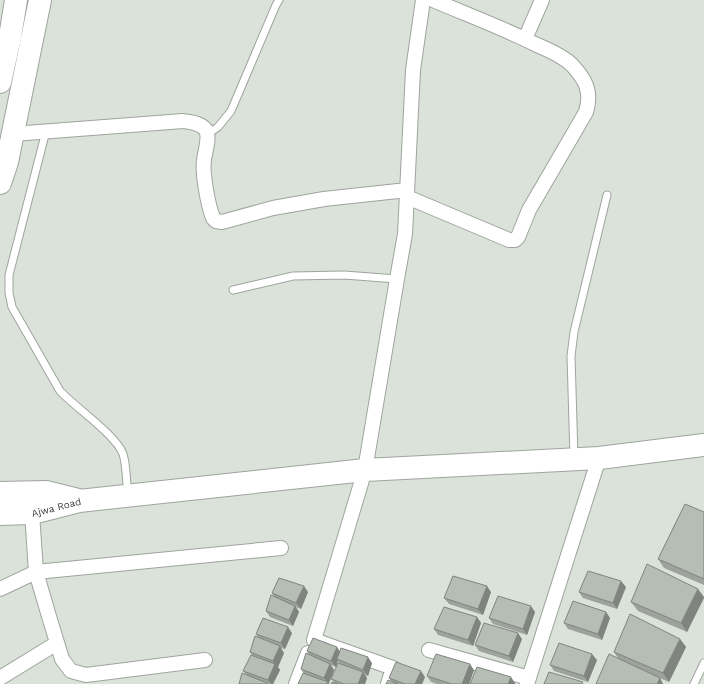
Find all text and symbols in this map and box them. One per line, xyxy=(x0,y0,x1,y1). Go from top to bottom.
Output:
street label: Ajwa Road xyxy=(30,495,82,518)

